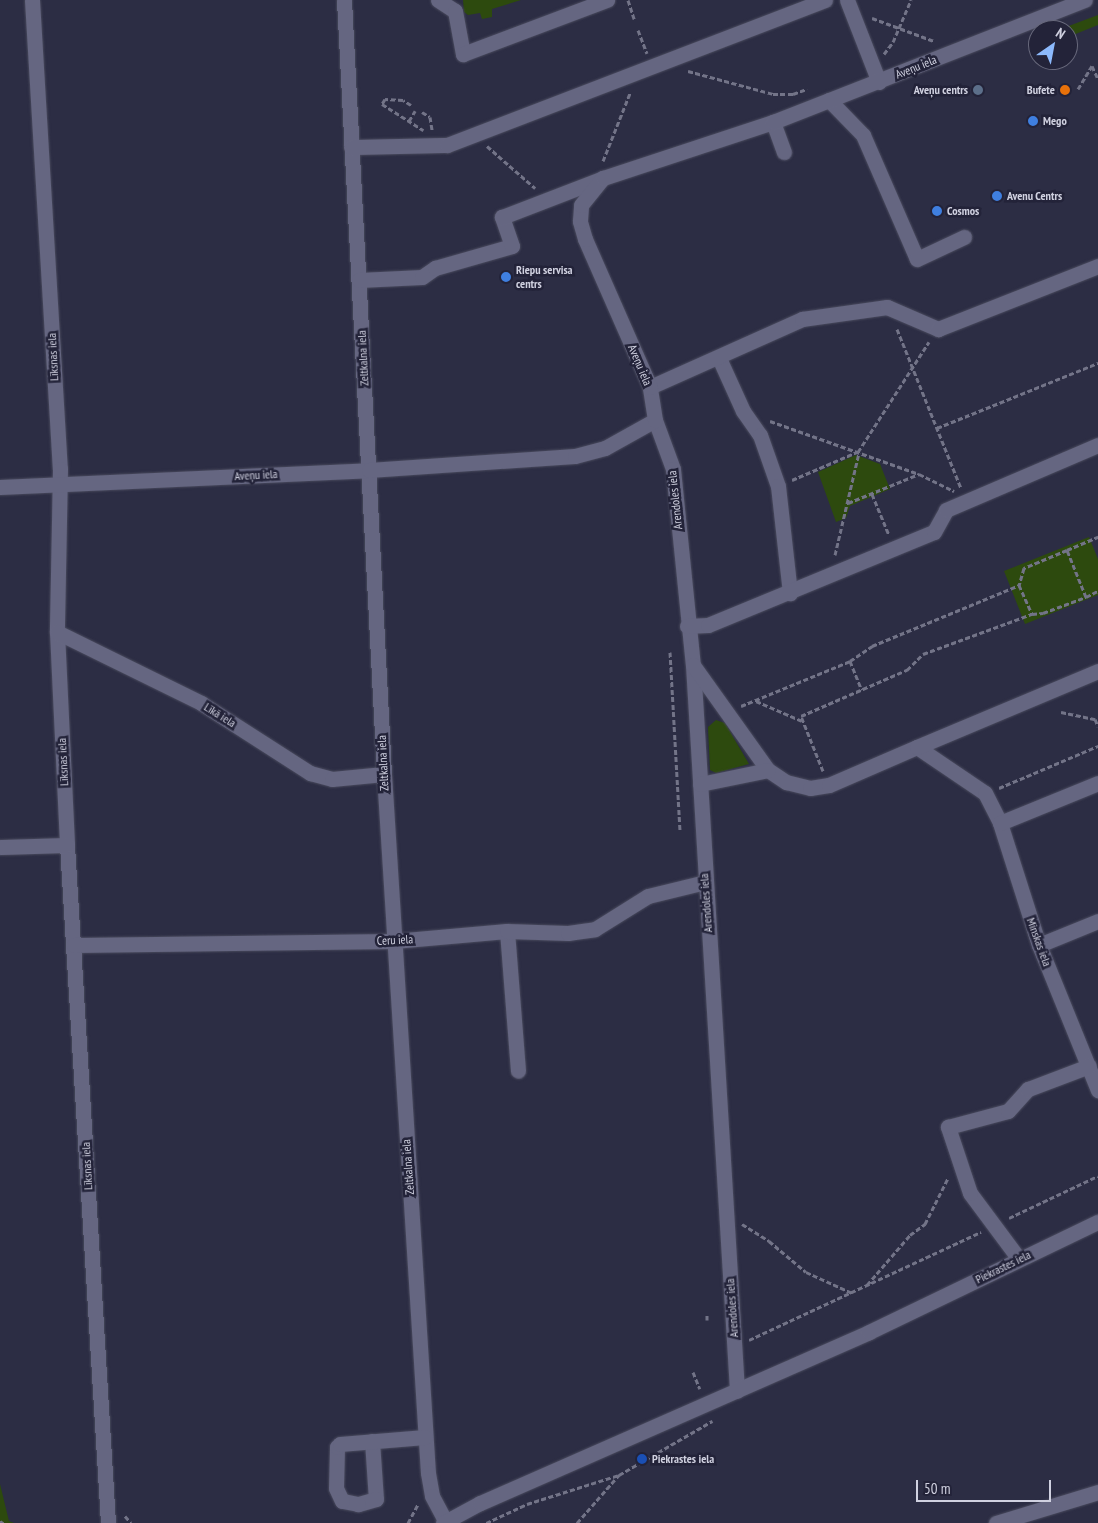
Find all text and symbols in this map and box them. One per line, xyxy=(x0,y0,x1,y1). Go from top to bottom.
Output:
north arrow xyxy=(1028,20,1078,70)
text: N xyxy=(1053,24,1069,43)
street label: Aveņu iela xyxy=(893,52,939,82)
place label: Aveņu centrs xyxy=(914,83,968,97)
place label: Bufete xyxy=(1027,83,1055,97)
marker: Aveņu centrs xyxy=(972,84,984,96)
marker: Bufete xyxy=(1059,84,1071,96)
place label: Mego xyxy=(1043,114,1067,128)
marker: Mego xyxy=(1027,115,1039,127)
place label: Avenu Centrs xyxy=(1007,189,1062,203)
marker: Avenu Centrs xyxy=(991,190,1003,202)
place label: Cosmos xyxy=(947,204,979,218)
marker: Cosmos xyxy=(931,205,943,217)
place label: Riepu servisa centrs xyxy=(516,263,573,291)
marker: Riepu servisa centrs xyxy=(500,271,512,283)
street label: Zeltkalna iela xyxy=(354,330,372,386)
street label: Līksnas iela xyxy=(45,333,61,381)
street label: Aveņu iela xyxy=(625,342,655,388)
street label: Aveņu iela xyxy=(234,467,278,483)
street label: Arendoles iela xyxy=(665,470,685,530)
street label: Līkā iela xyxy=(201,700,239,730)
street label: Zeltkalna iela xyxy=(374,735,392,791)
street label: Līksnas iela xyxy=(55,738,71,786)
street label: Arendoles iela xyxy=(697,873,715,933)
street label: Minskas iela xyxy=(1024,916,1054,968)
street label: Ceru iela xyxy=(376,932,414,948)
street label: Zeltkalna iela xyxy=(399,1139,417,1195)
street label: Līksnas iela xyxy=(79,1142,95,1190)
street label: Piekrastes iela xyxy=(973,1247,1033,1287)
street label: Arendoles iela xyxy=(723,1278,741,1338)
place label: Piekrastes iela xyxy=(652,1452,714,1466)
marker: Piekrastes iela xyxy=(636,1453,648,1465)
scale bar xyxy=(918,1470,1053,1502)
text: 50 m xyxy=(924,1479,950,1498)

